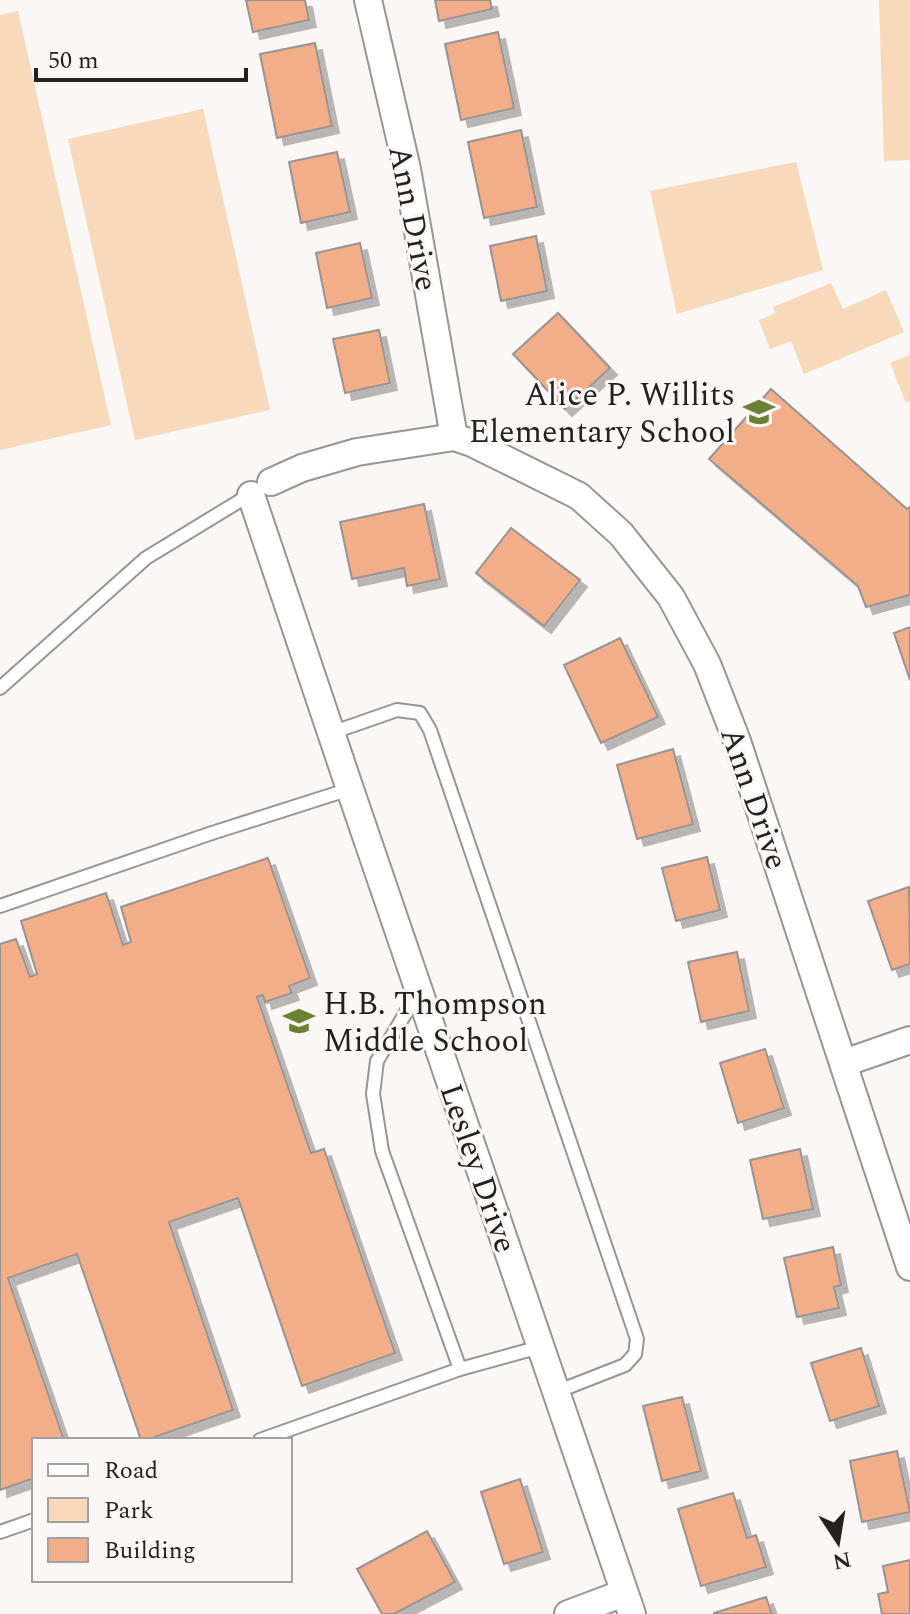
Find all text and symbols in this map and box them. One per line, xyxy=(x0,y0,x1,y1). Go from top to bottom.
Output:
scale bar xyxy=(36,32,246,82)
text: 50 m xyxy=(48,43,99,79)
street label: Ann Drive xyxy=(374,141,451,295)
place label: Alice P. Willits Elementary School xyxy=(469,371,735,457)
school or university icon: Alice P. Willits Elementary School xyxy=(742,395,776,429)
street label: Ann Drive xyxy=(706,721,801,876)
place label: H.B. Thompson Middle School xyxy=(323,980,547,1066)
school or university icon: H.B. Thompson Middle School xyxy=(282,1004,316,1038)
street label: Lesley Drive xyxy=(426,1077,529,1260)
legend xyxy=(32,1438,292,1582)
text: Road xyxy=(104,1453,158,1489)
text: Park xyxy=(104,1493,154,1529)
north arrow xyxy=(798,1502,878,1582)
text: Building xyxy=(104,1533,196,1569)
text: N xyxy=(830,1542,854,1578)

